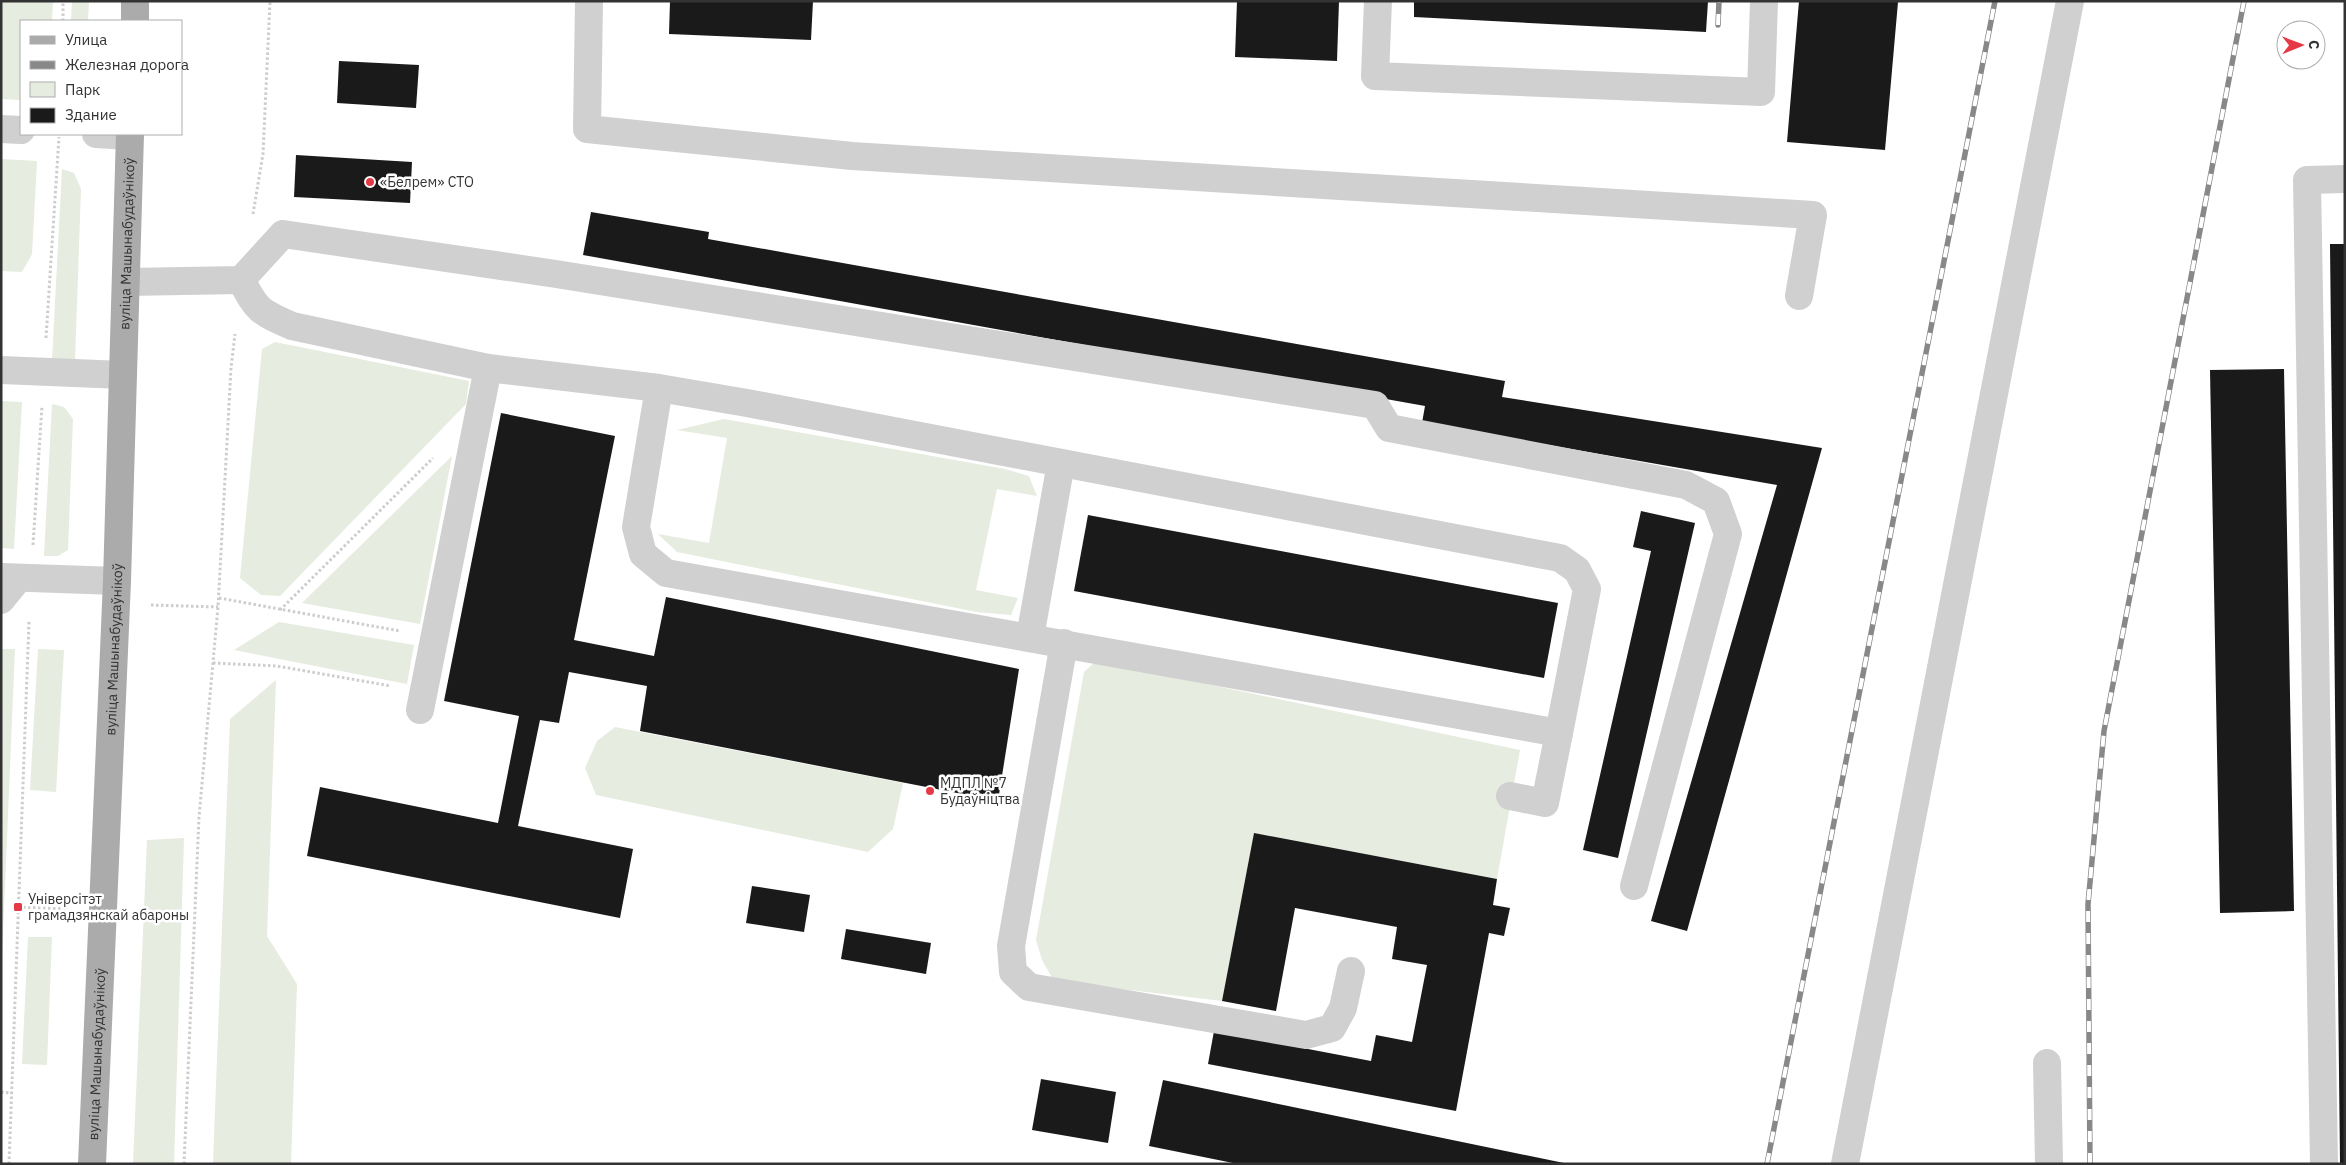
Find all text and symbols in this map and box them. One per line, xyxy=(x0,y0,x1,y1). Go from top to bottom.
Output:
legend xyxy=(20,20,182,135)
north arrow xyxy=(2276,20,2326,70)
text: Улица xyxy=(65,30,107,49)
text: С xyxy=(2305,40,2323,49)
text: Железная дорога xyxy=(65,55,189,74)
text: Парк xyxy=(65,80,100,99)
text: Здание xyxy=(65,105,117,124)
street label: вуліца Машынабудаўнікоў xyxy=(115,157,138,330)
place label: «Белрем» СТО xyxy=(380,173,474,191)
marker: «Белрем» СТО xyxy=(364,176,376,188)
street label: вуліца Машынабудаўнікоў xyxy=(101,563,127,736)
place label: МДПЛ №7 Будаўніцтва xyxy=(940,774,1020,808)
marker: МДПЛ №7 Будаўніцтва xyxy=(924,785,936,797)
place label: Універсітэт грамадзянскай абароны xyxy=(28,890,189,924)
marker: Універсітэт грамадзянскай абароны xyxy=(12,901,24,913)
street label: вуліца Машынабудаўнікоў xyxy=(84,968,109,1141)

